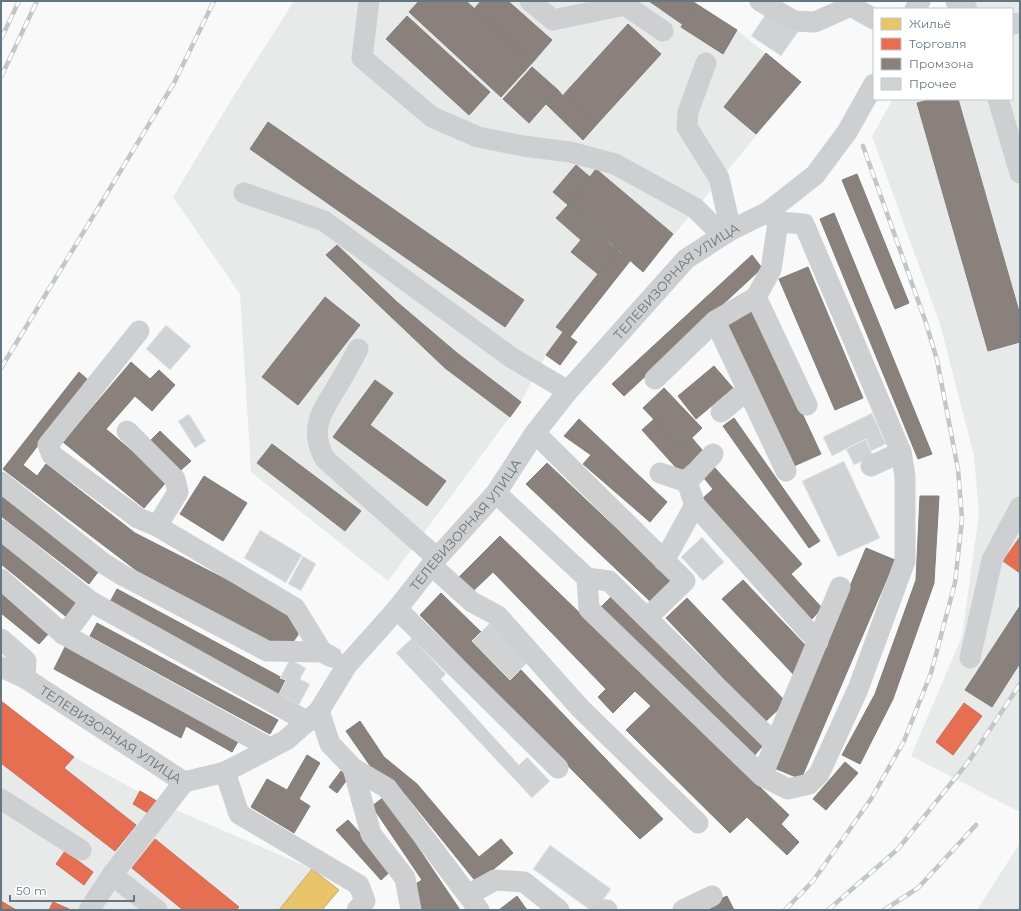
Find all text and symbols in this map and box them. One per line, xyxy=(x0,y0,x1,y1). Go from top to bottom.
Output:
legend xyxy=(873,8,1013,100)
text: Жильё xyxy=(909,16,951,31)
text: Торговля xyxy=(909,36,966,51)
text: Промзона xyxy=(909,56,973,71)
text: Прочее xyxy=(909,76,957,91)
street label: ТЕЛЕВИЗОРНАЯ УЛИЦА xyxy=(610,219,742,343)
street label: ТЕЛЕВИЗОРНАЯ УЛИЦА xyxy=(406,455,524,594)
street label: ТЕЛЕВИЗОРНАЯ УЛИЦА xyxy=(37,682,185,787)
scale bar xyxy=(10,877,134,903)
text: 50 m xyxy=(16,883,47,898)

